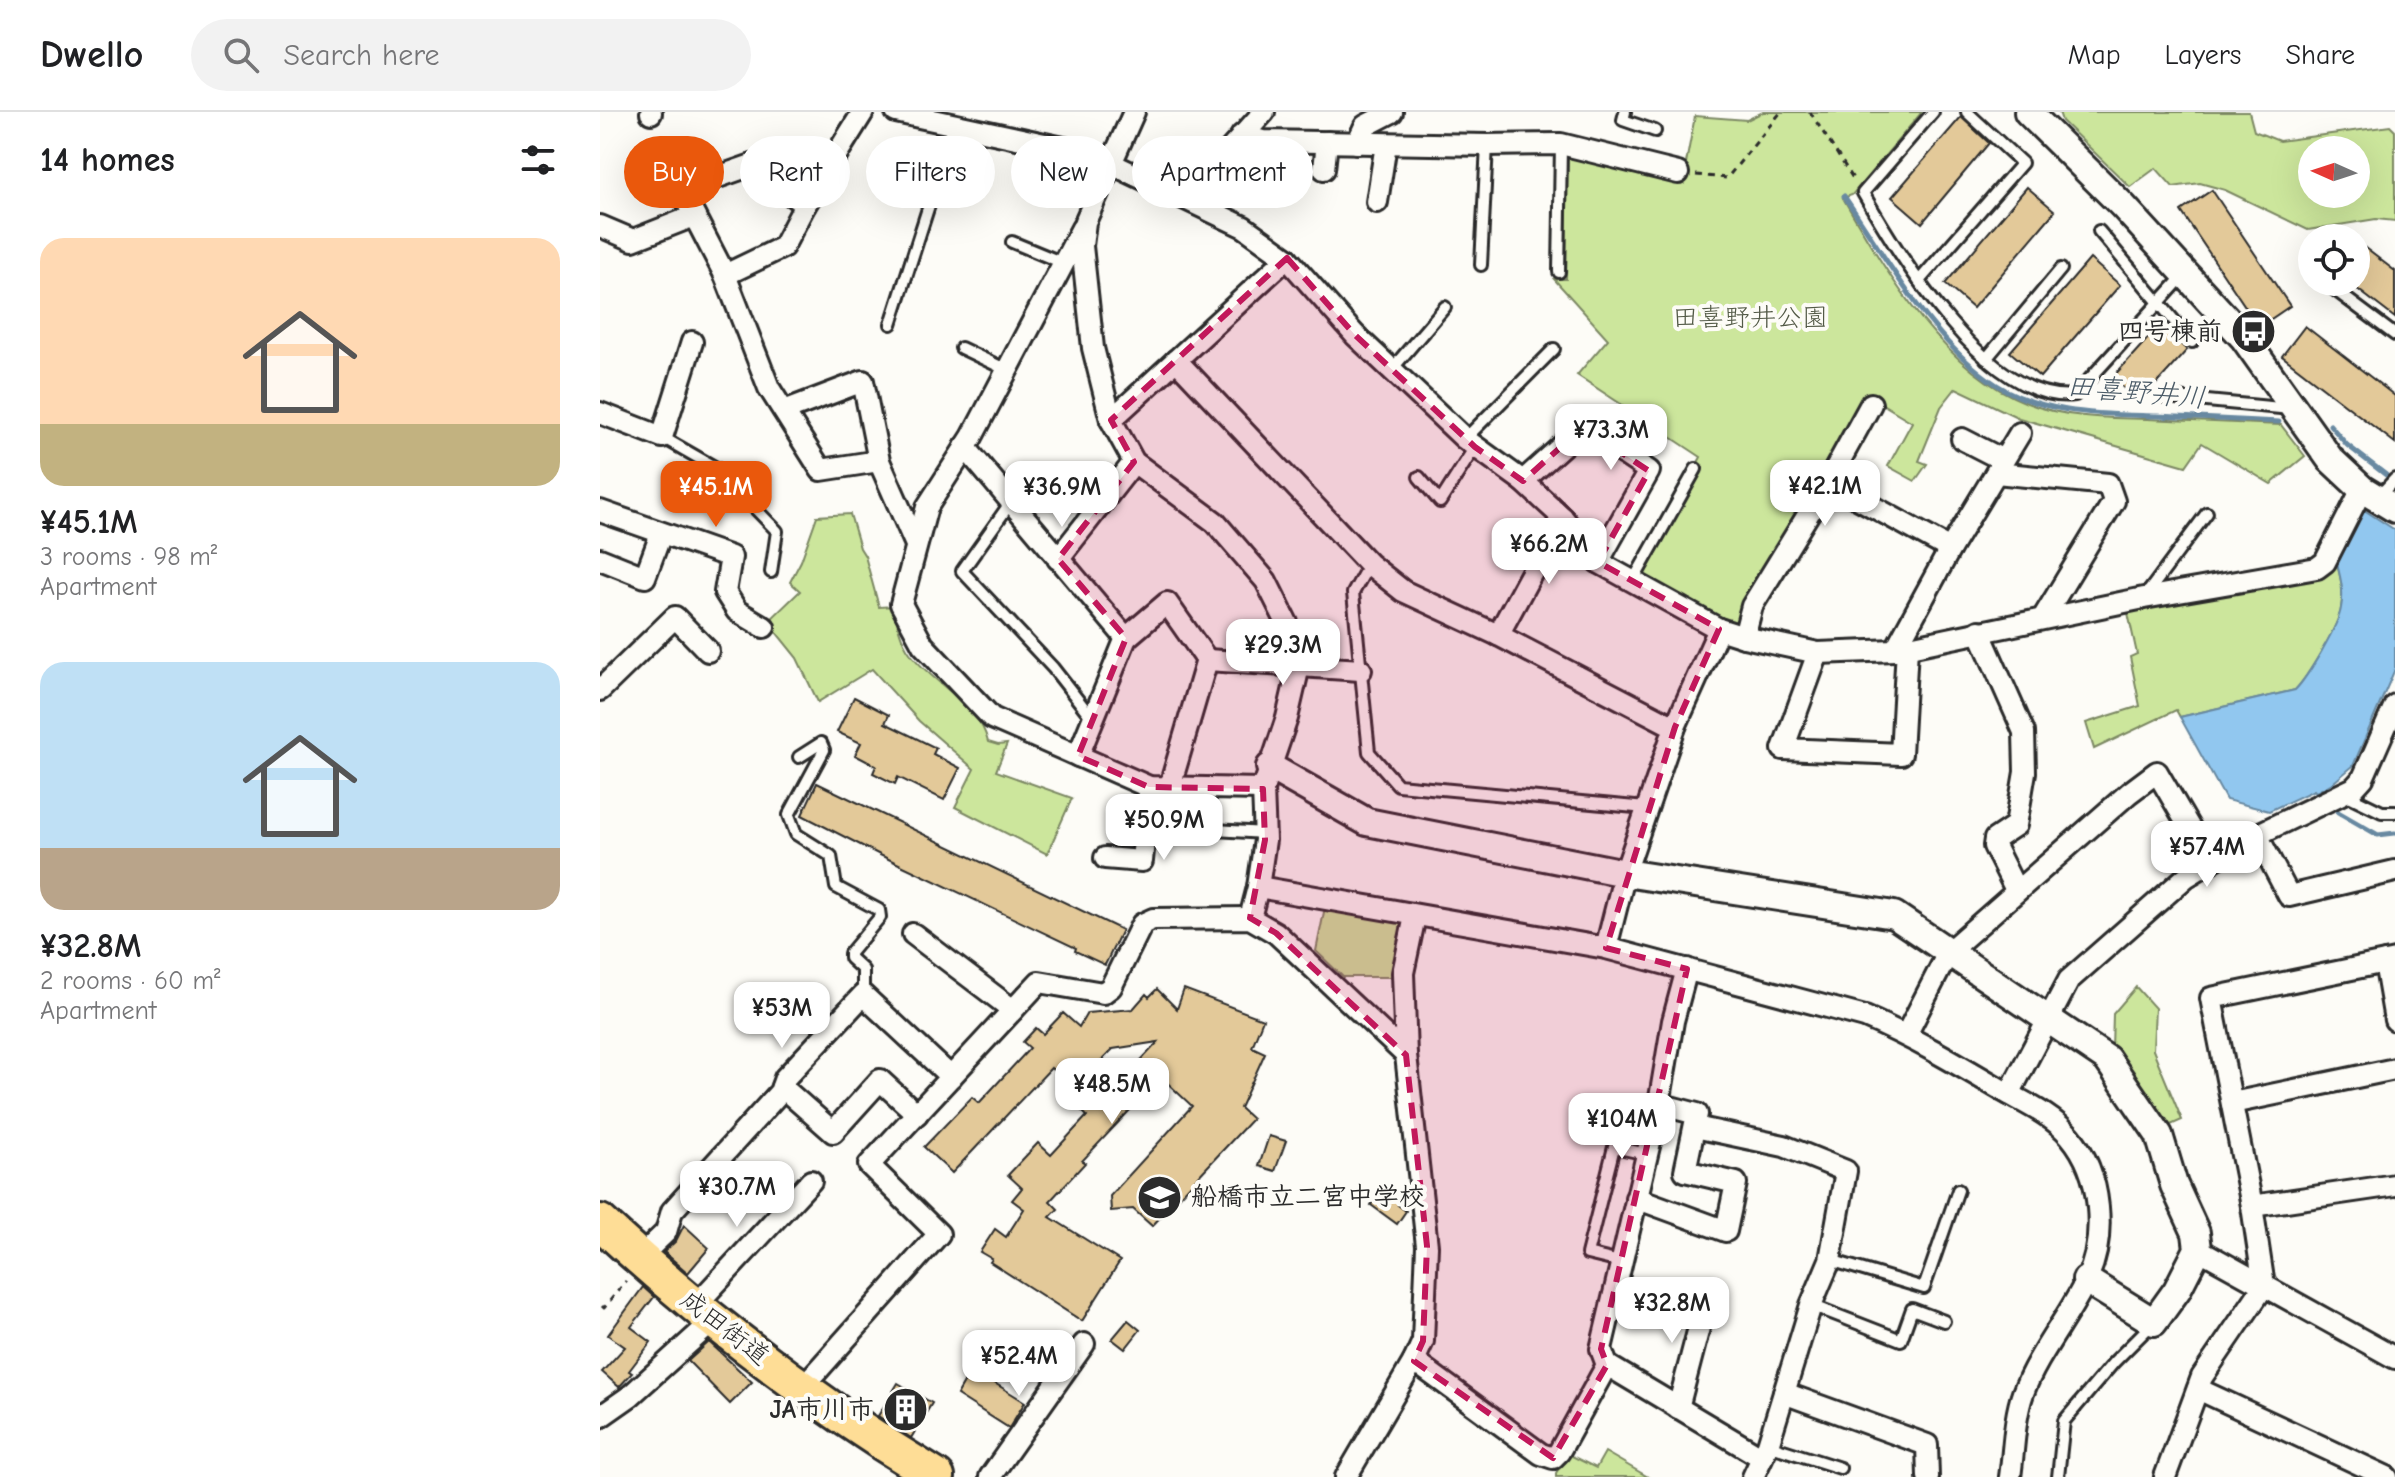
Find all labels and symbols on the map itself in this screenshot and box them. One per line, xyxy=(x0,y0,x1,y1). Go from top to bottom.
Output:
north arrow xyxy=(2298,136,2370,208)
park label: 田喜野井公園 xyxy=(1672,303,1828,333)
bus stop icon: 四号棟前 xyxy=(2229,308,2277,356)
place label: 四号棟前 xyxy=(2118,317,2222,347)
water label: 田喜野井川 xyxy=(2065,370,2207,414)
pin: ¥73.3M xyxy=(1546,404,1676,472)
pin: ¥42.1M xyxy=(1760,460,1890,528)
pin: ¥45.1M xyxy=(651,461,781,529)
pin: ¥36.9M xyxy=(997,461,1127,529)
pin: ¥66.2M xyxy=(1484,518,1614,586)
pin: ¥29.3M xyxy=(1218,619,1348,687)
pin: ¥50.9M xyxy=(1099,794,1229,862)
pin: ¥57.4M xyxy=(2142,821,2272,889)
pin: ¥53M xyxy=(735,982,829,1050)
pin: ¥48.5M xyxy=(1047,1058,1177,1126)
pin: ¥104M xyxy=(1566,1093,1678,1161)
pin: ¥30.7M xyxy=(672,1161,802,1229)
school or university icon: 船橋市立二宮中学校 xyxy=(1136,1173,1184,1221)
place label: 船橋市立二宮中学校 xyxy=(1191,1182,1425,1212)
pin: ¥32.8M xyxy=(1607,1277,1737,1345)
street label: 成田街道 xyxy=(675,1284,775,1372)
pin: ¥52.4M xyxy=(954,1330,1084,1398)
building icon: JA市川市 xyxy=(881,1386,929,1434)
place label: JA市川市 xyxy=(769,1395,874,1425)

